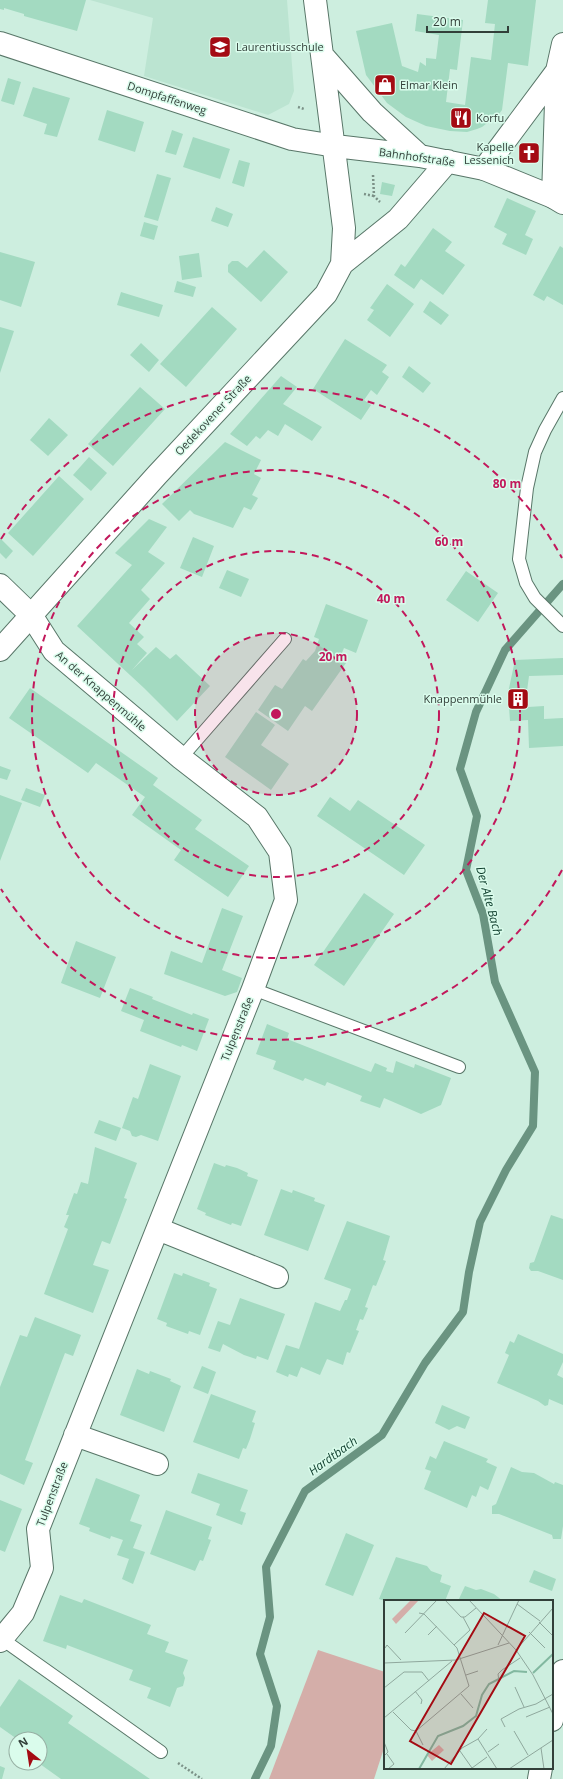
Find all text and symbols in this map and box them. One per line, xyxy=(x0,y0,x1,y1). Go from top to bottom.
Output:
scale bar xyxy=(427,8,508,34)
text: 20 m xyxy=(433,13,461,30)
school or university icon: Laurentiusschule xyxy=(207,34,233,60)
place label: Laurentiusschule xyxy=(236,39,324,54)
shop icon: Elmar Klein xyxy=(372,72,398,98)
place label: Elmar Klein xyxy=(400,77,458,92)
street label: Dompfaffenweg xyxy=(126,78,209,117)
restaurant icon: Korfu xyxy=(448,105,474,131)
place label: Korfu xyxy=(476,110,504,125)
place label: Kapelle Lessenich xyxy=(464,139,514,167)
church icon: Kapelle Lessenich xyxy=(516,140,542,166)
street label: Bahnhofstraße xyxy=(378,144,456,169)
street label: Oedekovener Straße xyxy=(171,371,254,458)
text: 80 m xyxy=(493,475,521,492)
text: 60 m xyxy=(435,533,463,550)
text: 40 m xyxy=(377,590,405,607)
street label: An der Knappenmühle xyxy=(53,647,150,734)
text: 20 m xyxy=(319,648,347,665)
building icon: Knappenmühle xyxy=(505,686,531,712)
place label: Knappenmühle xyxy=(423,691,502,706)
centre of rings xyxy=(269,707,283,721)
water label: Der Alte Bach xyxy=(472,864,507,937)
street label: Tulpenstraße xyxy=(217,994,256,1063)
water label: Hardtbach xyxy=(305,1432,361,1479)
street label: Tulpenstraße xyxy=(32,1459,71,1528)
inset map xyxy=(384,1600,553,1769)
north arrow xyxy=(8,1731,48,1771)
text: N xyxy=(15,1733,30,1751)

